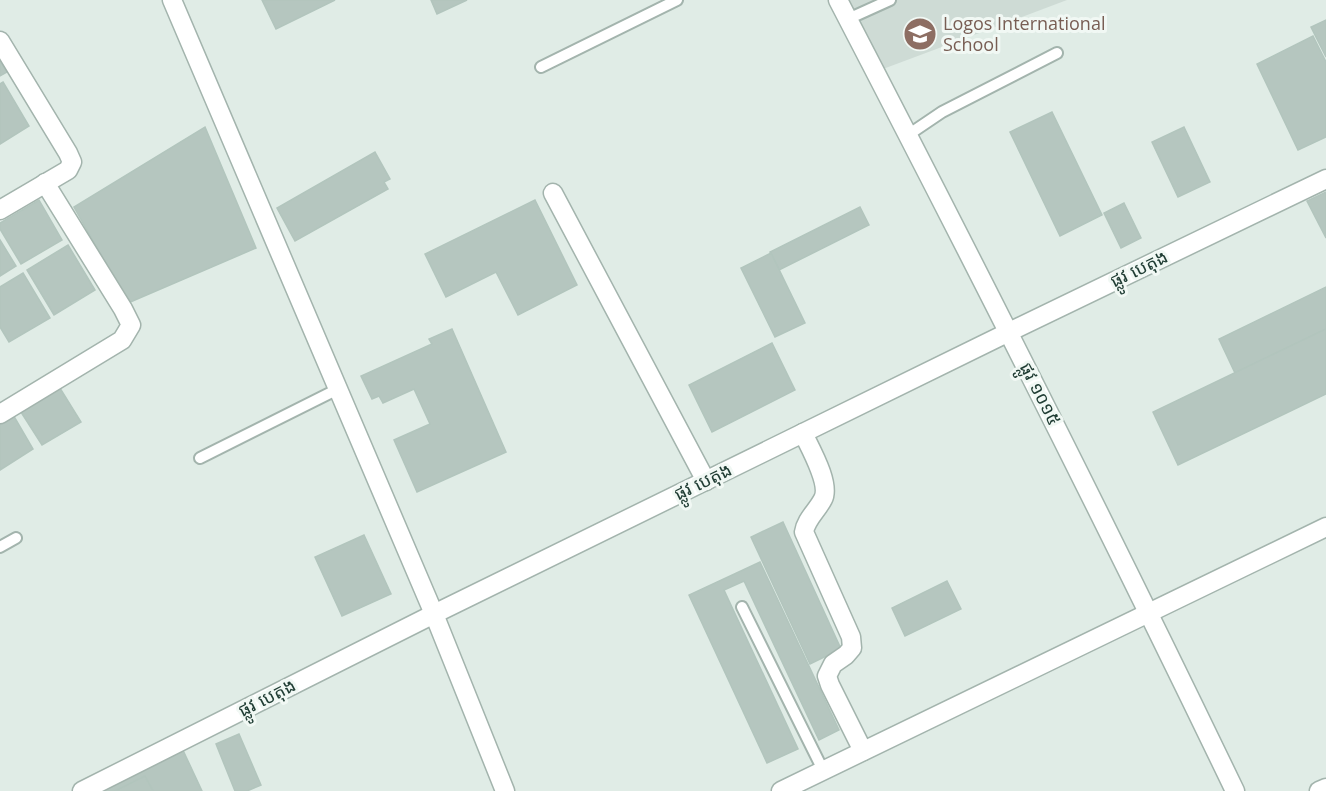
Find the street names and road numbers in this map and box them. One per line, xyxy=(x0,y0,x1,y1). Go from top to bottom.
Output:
street label: ផ្លូវ បេតុង xyxy=(1106,244,1174,297)
street label: ផ្លូវ ១០១៥ xyxy=(1010,358,1067,432)
street label: ផ្លូវ បេតុង xyxy=(670,457,738,510)
street label: ផ្លូវ បេតុង xyxy=(234,672,302,726)

